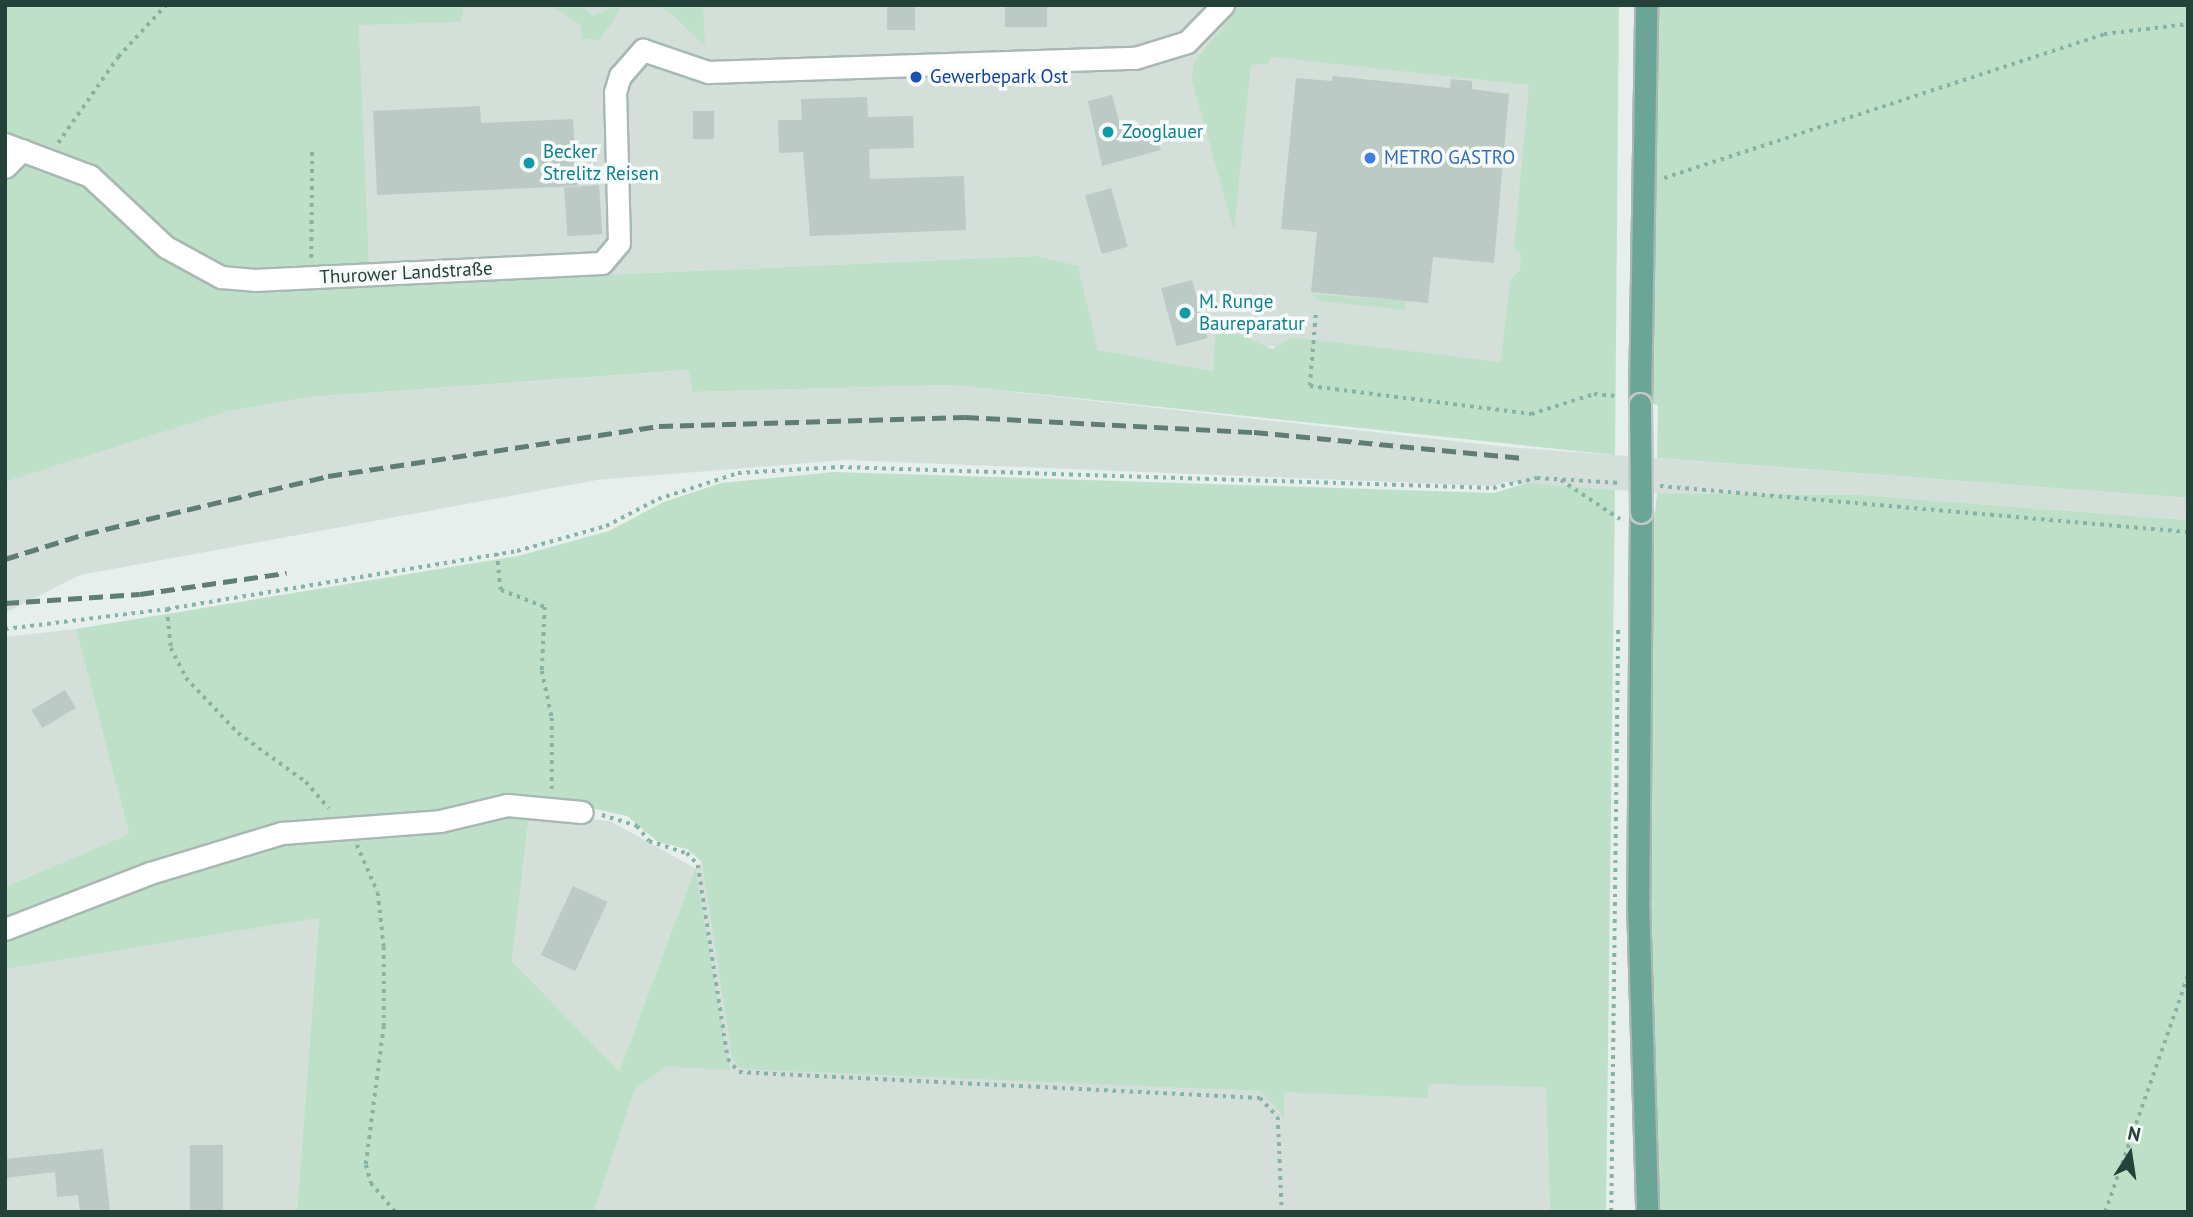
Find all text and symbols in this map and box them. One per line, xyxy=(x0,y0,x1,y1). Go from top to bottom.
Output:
place label: Gewerbepark Ost xyxy=(930,66,1069,88)
marker: Gewerbepark Ost xyxy=(908,69,924,85)
place label: Zooglauer xyxy=(1122,121,1203,143)
marker: Zooglauer xyxy=(1100,124,1116,140)
place label: Becker Strelitz Reisen xyxy=(543,141,659,185)
place label: METRO GASTRO xyxy=(1384,147,1515,169)
marker: METRO GASTRO xyxy=(1362,150,1378,166)
marker: Becker Strelitz Reisen xyxy=(521,155,537,171)
street label: Thurower Landstraße xyxy=(319,257,493,289)
place label: M. Runge Baureparatur xyxy=(1199,291,1305,335)
marker: M. Runge Baureparatur xyxy=(1177,305,1193,321)
north arrow xyxy=(2095,1119,2165,1189)
text: N xyxy=(2126,1120,2143,1146)

